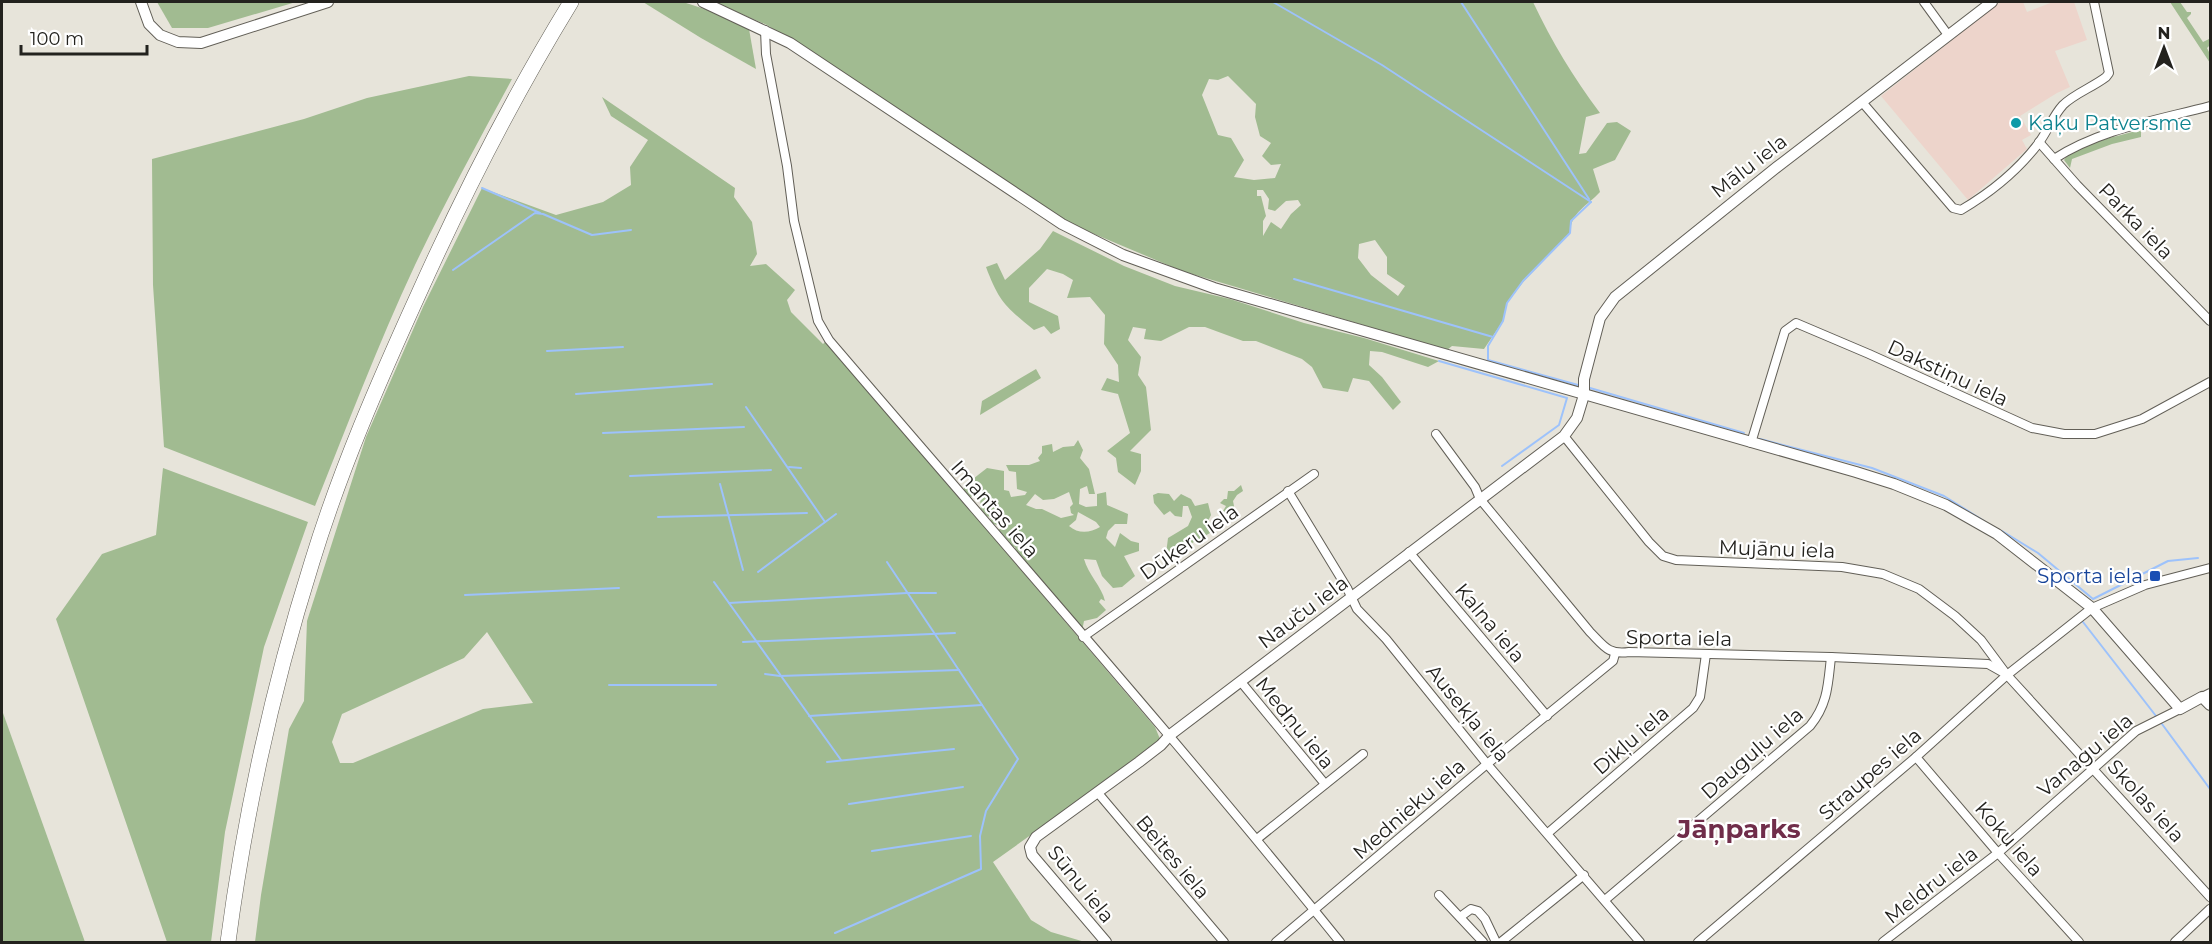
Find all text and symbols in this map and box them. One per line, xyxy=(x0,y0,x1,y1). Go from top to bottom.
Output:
scale bar xyxy=(21,18,147,56)
north arrow xyxy=(2134,18,2194,78)
text: N xyxy=(2158,24,2170,43)
text: 100 m xyxy=(30,28,84,50)
place label: Kaķu Patversme xyxy=(2028,111,2192,136)
marker: Kaķu Patversme xyxy=(2009,116,2023,130)
street label: Mālu iela xyxy=(1706,129,1792,203)
street label: Parka iela xyxy=(2094,178,2178,264)
street label: Dakstiņu iela xyxy=(1884,335,2012,412)
street label: Imantas iela xyxy=(946,455,1044,563)
street label: Dūķeru iela xyxy=(1135,499,1244,586)
street label: Mujānu iela xyxy=(1718,535,1836,563)
place label: Sporta iela xyxy=(2037,564,2143,588)
marker: Sporta iela xyxy=(2148,569,2162,583)
street label: Nauču iela xyxy=(1253,570,1353,654)
street label: Kalna iela xyxy=(1450,578,1530,668)
street label: Sporta iela xyxy=(1626,625,1732,651)
street label: Ausekļa iela xyxy=(1421,659,1515,767)
street label: Medņu iela xyxy=(1250,672,1339,775)
street label: Dikļu iela xyxy=(1588,701,1674,780)
street label: Dauguļu iela xyxy=(1696,702,1809,805)
street label: Vanagu iela xyxy=(2032,708,2138,802)
street label: Straupes iela xyxy=(1814,723,1926,825)
street label: Mednieku iela xyxy=(1348,754,1470,864)
street label: Skolas iela xyxy=(2103,755,2189,847)
street label: Koku iela xyxy=(1970,797,2048,881)
street label: Beites iela xyxy=(1131,810,1215,904)
district label: Jāņparks xyxy=(1676,813,1801,845)
street label: Sūnu iela xyxy=(1043,840,1119,928)
street label: Meldru iela xyxy=(1880,841,1982,929)

